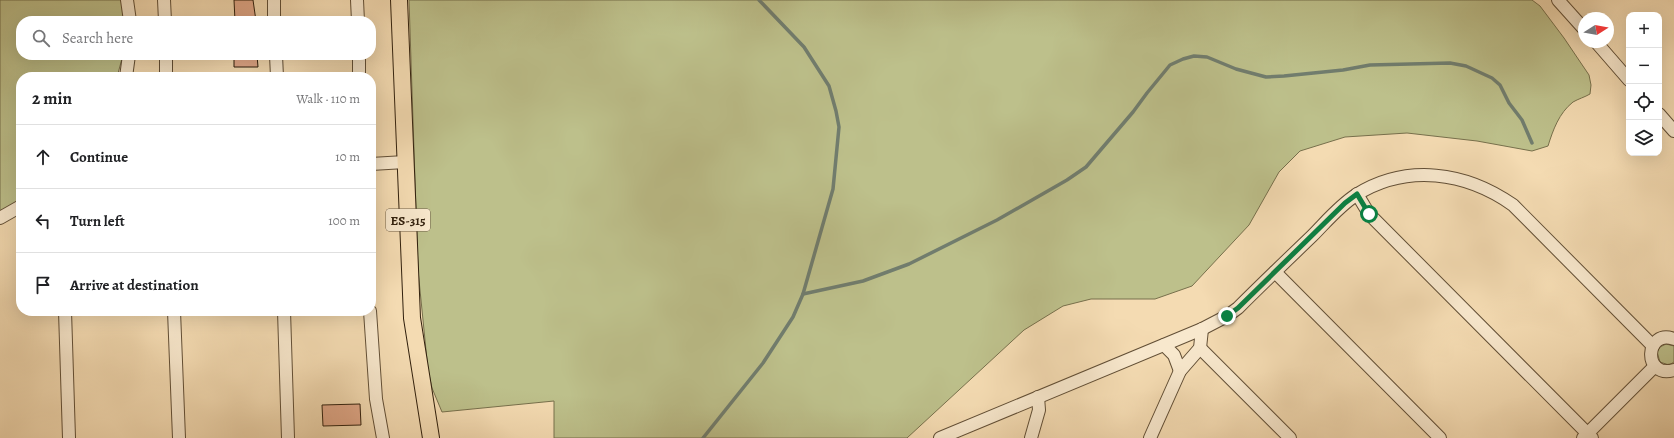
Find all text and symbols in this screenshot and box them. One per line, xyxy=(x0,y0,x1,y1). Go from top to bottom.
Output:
north arrow xyxy=(1578,12,1614,48)
map controls xyxy=(1626,12,1662,156)
button: + xyxy=(1626,12,1662,48)
search box xyxy=(16,16,376,60)
icon: search xyxy=(30,27,52,49)
text: Search here xyxy=(62,28,133,48)
button: − xyxy=(1626,48,1662,84)
button: locate xyxy=(1626,84,1662,120)
text: 2 min xyxy=(32,87,72,110)
text: Walk · 110 m xyxy=(296,90,360,107)
button: layers xyxy=(1626,120,1662,156)
icon: ahead xyxy=(32,146,54,168)
text: Continue xyxy=(70,147,128,167)
text: 10 m xyxy=(335,148,360,165)
route start xyxy=(1360,205,1378,223)
road number: ES-315 xyxy=(386,209,430,231)
icon: left xyxy=(32,210,54,232)
text: Turn left xyxy=(70,211,125,231)
text: 100 m xyxy=(328,212,360,229)
icon: arrive xyxy=(32,274,54,296)
text: Arrive at destination xyxy=(70,275,199,295)
route end xyxy=(1218,307,1236,325)

